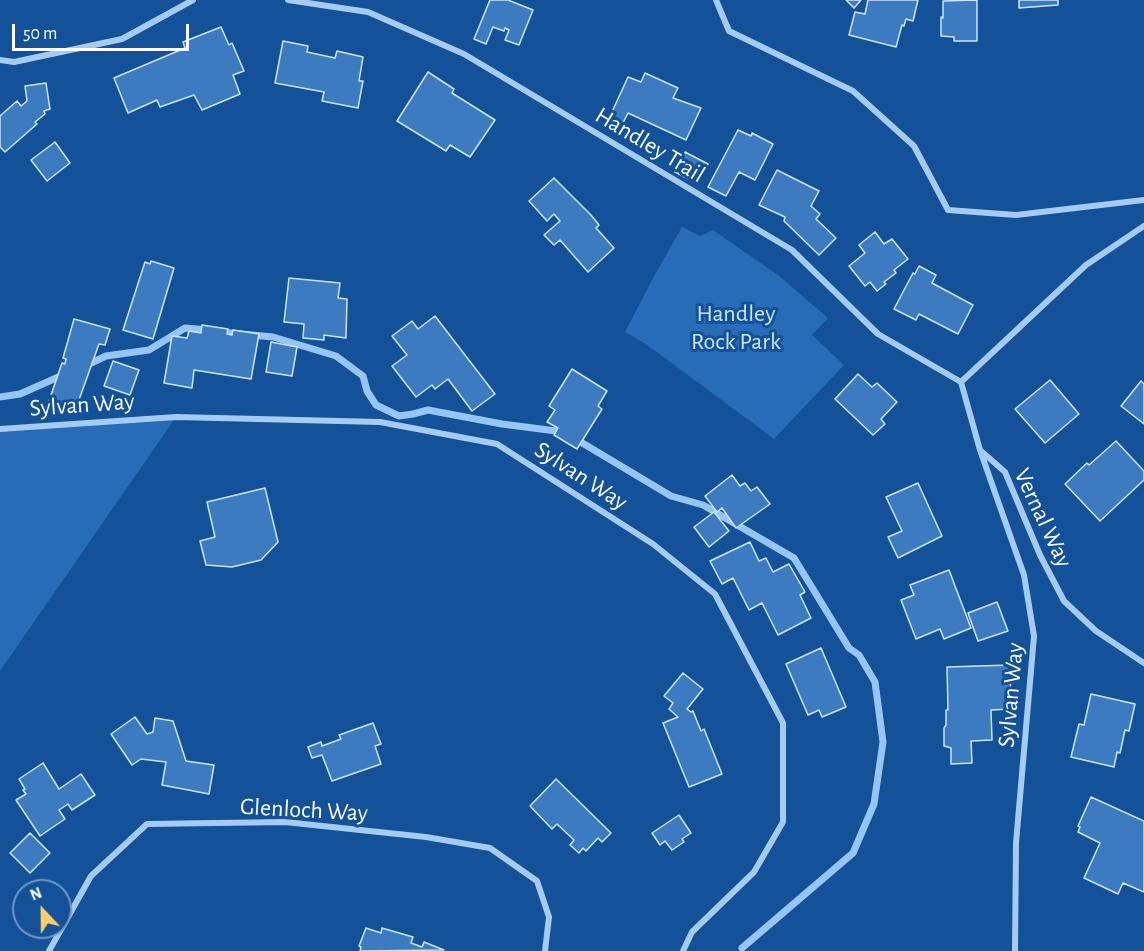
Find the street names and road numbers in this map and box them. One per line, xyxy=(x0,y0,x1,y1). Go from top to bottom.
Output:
street label: Handley Trail xyxy=(590,101,710,189)
street label: Sylvan Way xyxy=(29,387,135,423)
street label: Sylvan Way xyxy=(529,435,633,517)
street label: Vernal Way xyxy=(1008,464,1078,572)
street label: Sylvan Way xyxy=(992,641,1030,749)
street label: Glenloch Way xyxy=(239,792,369,828)

